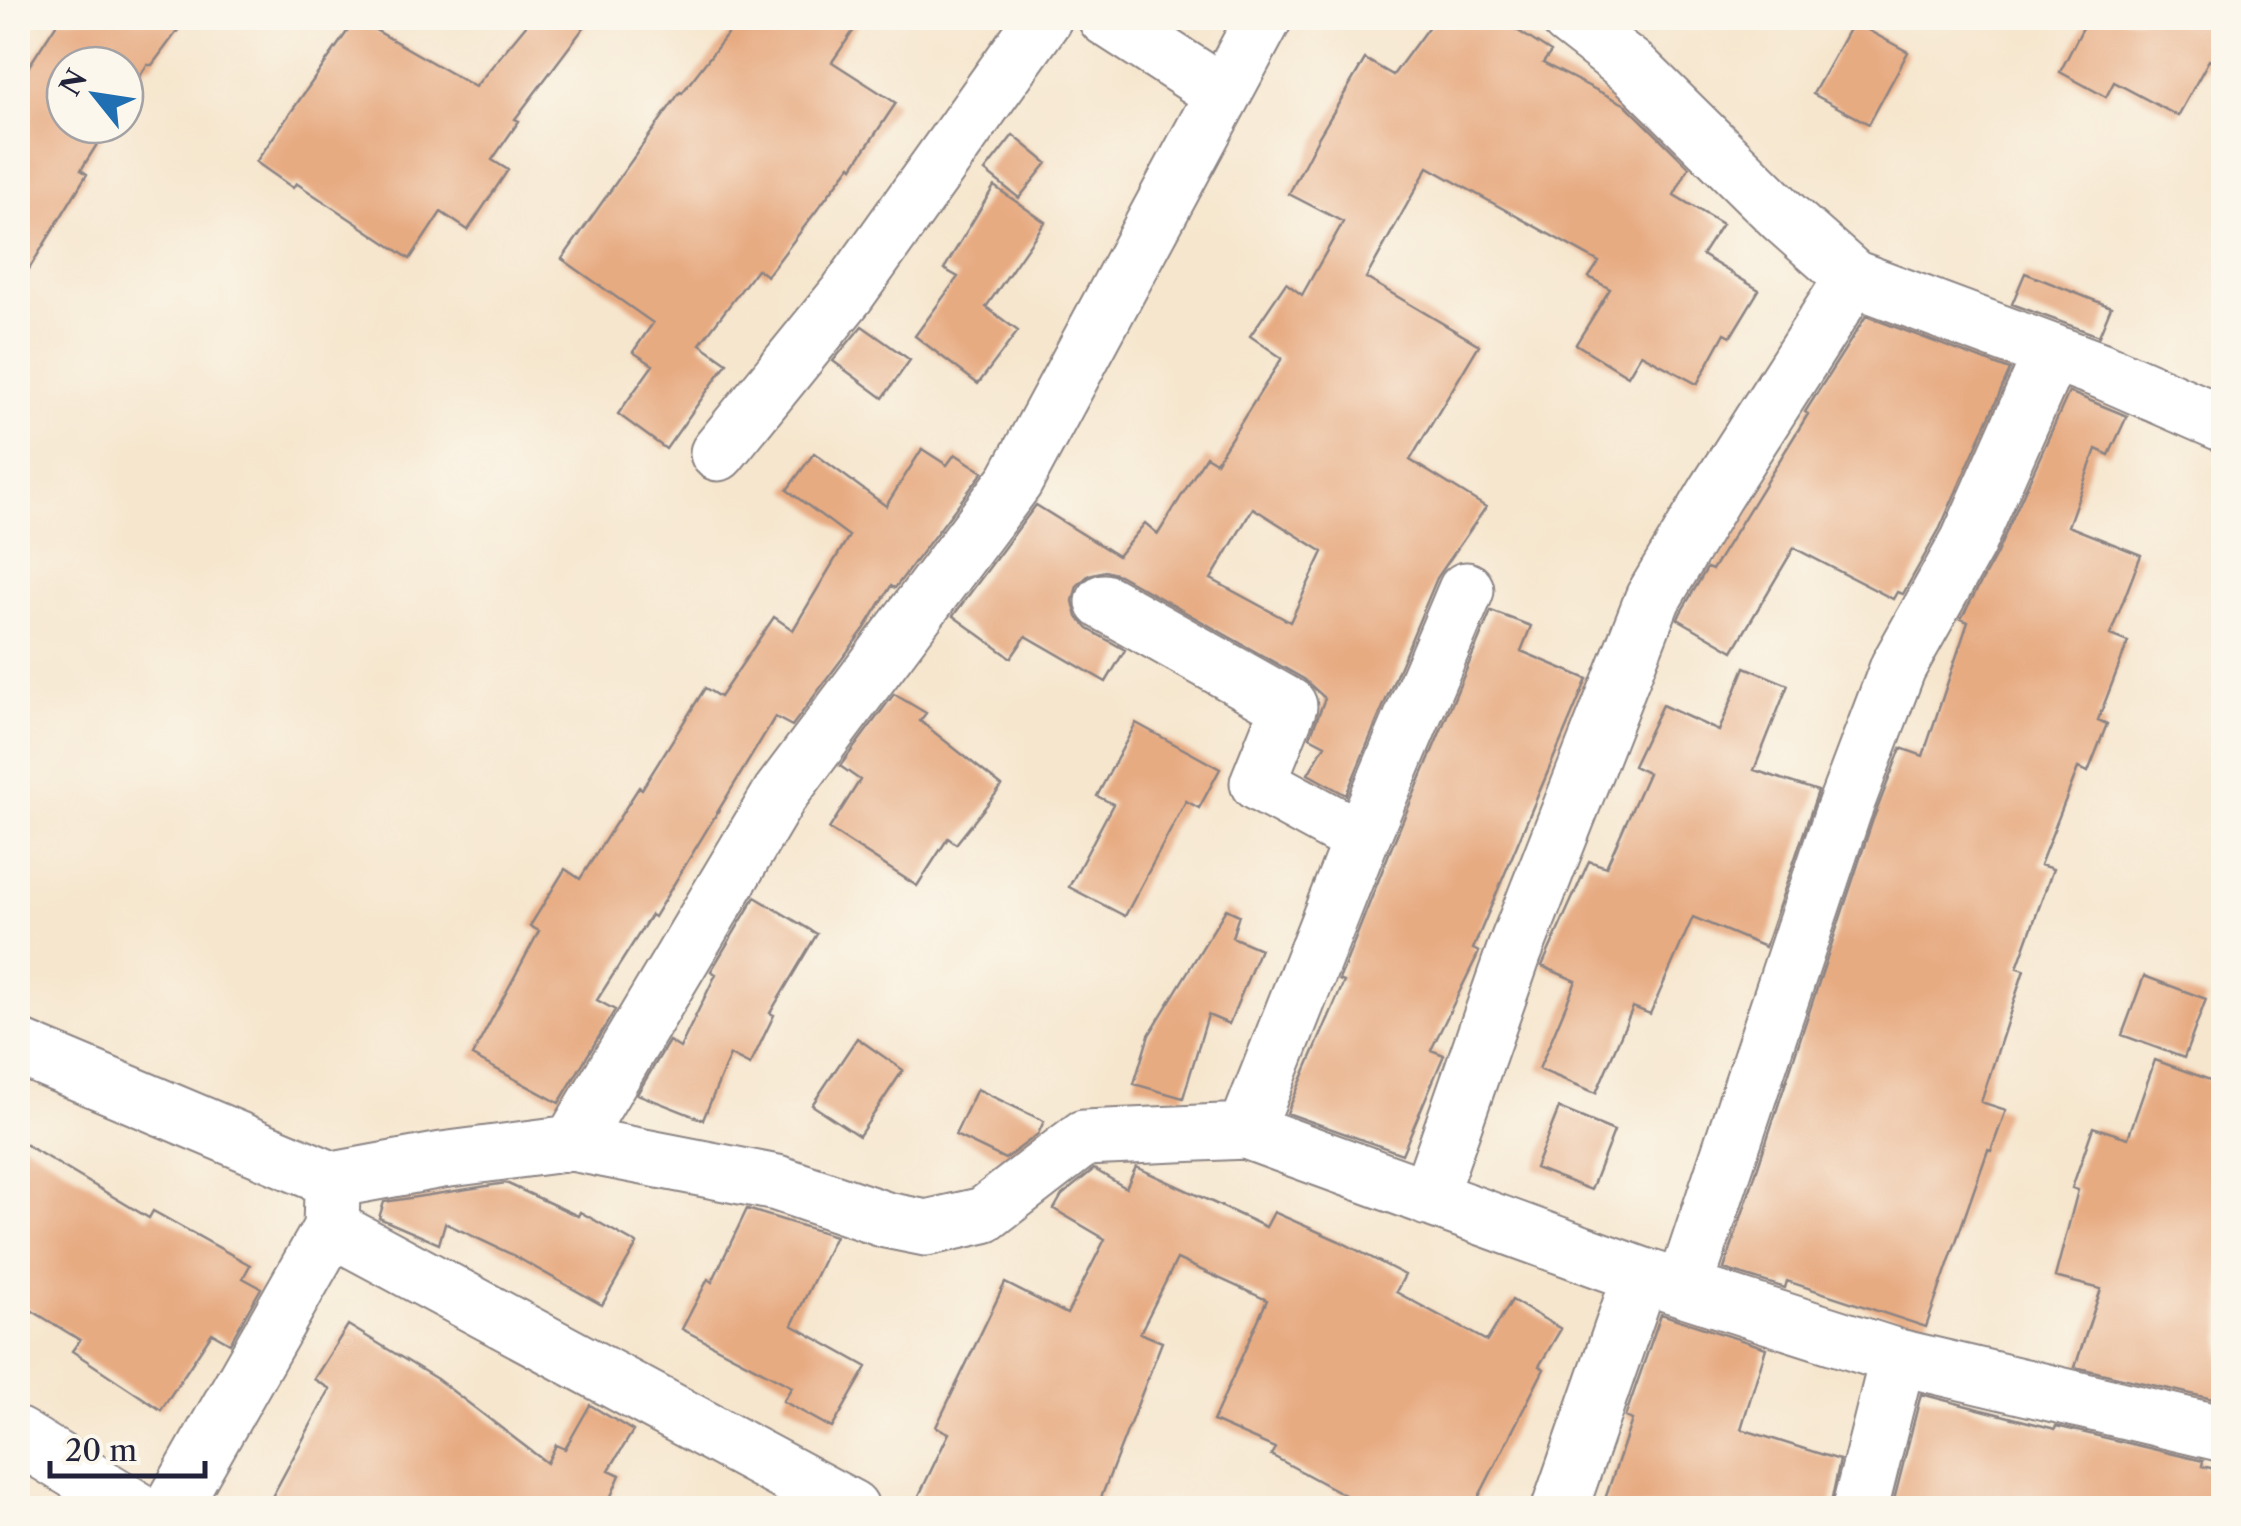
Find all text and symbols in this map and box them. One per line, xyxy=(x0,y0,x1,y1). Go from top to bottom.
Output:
north arrow xyxy=(45,45,145,145)
text: N xyxy=(53,63,94,102)
scale bar xyxy=(50,1416,205,1478)
text: 20 m xyxy=(65,1432,137,1469)

